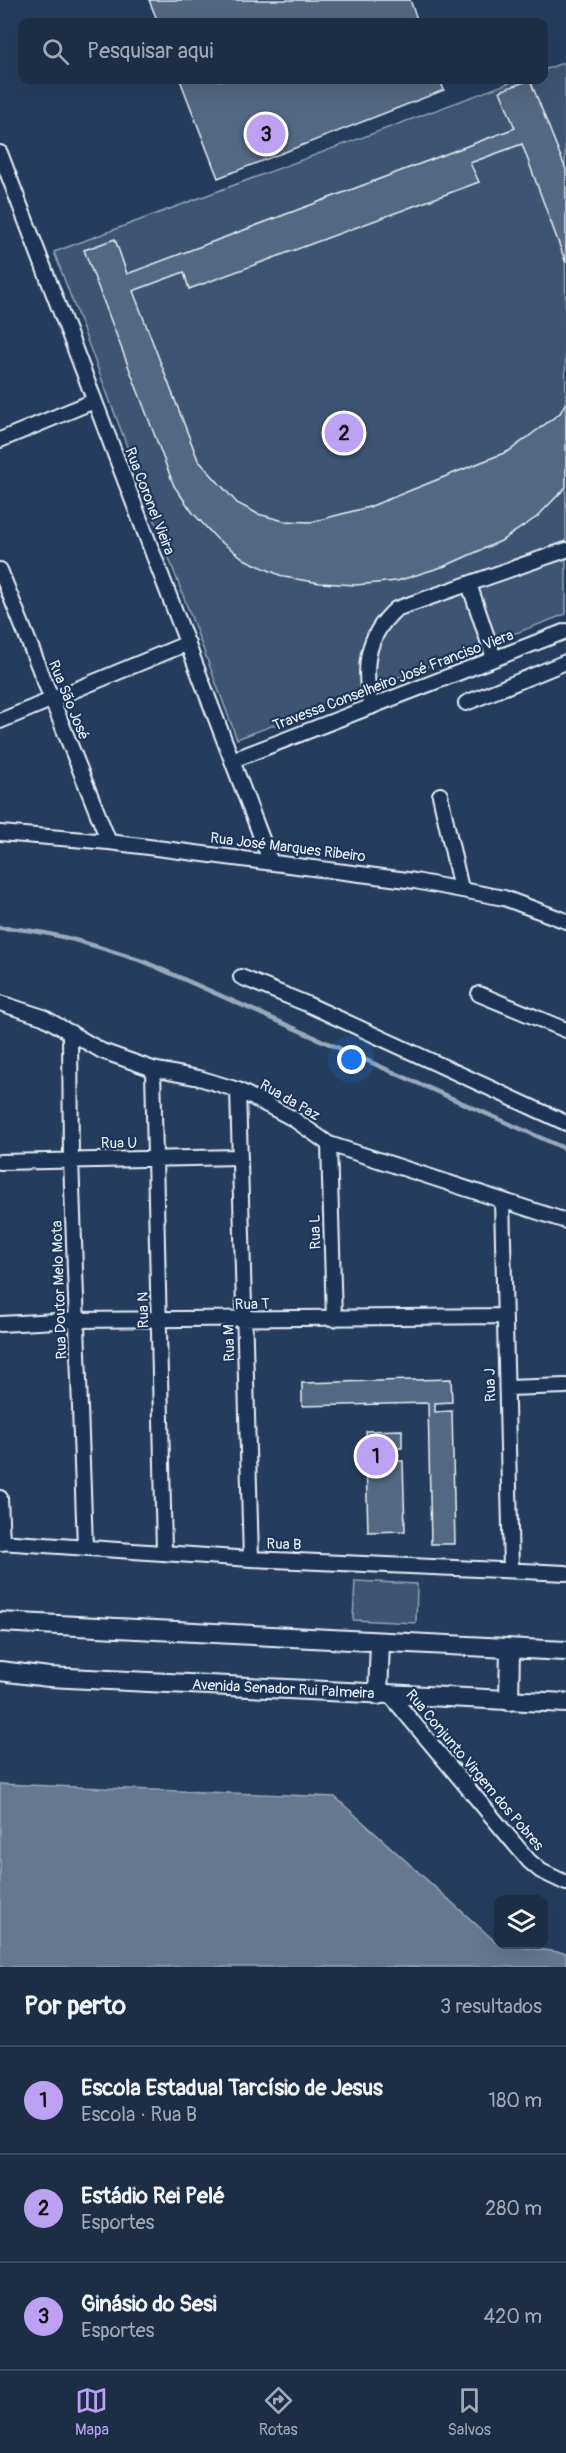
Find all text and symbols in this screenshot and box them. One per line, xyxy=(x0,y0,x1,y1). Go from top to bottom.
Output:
search box xyxy=(18,18,548,84)
icon: search xyxy=(39,35,72,68)
text: Pesquisar aqui xyxy=(87,37,213,65)
pin: 3 xyxy=(246,112,286,156)
pin: 2 xyxy=(324,410,364,456)
street label: Rua Coronel Vieira xyxy=(120,445,179,558)
street label: Travessa Conselheiro José Franciso Viera xyxy=(270,626,516,735)
street label: Rua São José xyxy=(44,658,93,743)
street label: Rua José Marques Ribeiro xyxy=(209,829,367,866)
your location xyxy=(337,1045,366,1074)
street label: Rua da Paz xyxy=(256,1076,323,1125)
street label: Rua U xyxy=(101,1134,137,1153)
street label: Rua L xyxy=(305,1214,326,1250)
street label: Rua Doutor Melo Mota xyxy=(48,1220,71,1360)
street label: Rua N xyxy=(134,1292,153,1328)
street label: Rua T xyxy=(234,1295,270,1314)
street label: Rua M xyxy=(220,1324,239,1362)
street label: Rua J xyxy=(480,1368,501,1402)
pin: 1 xyxy=(356,1434,395,1478)
street label: Rua B xyxy=(266,1534,302,1555)
street label: Avenida Senador Rui Palmeira xyxy=(192,1675,375,1703)
street label: Rua Conjunto Virgem dos Pobres xyxy=(402,1686,548,1855)
map controls xyxy=(494,1895,548,1949)
button: layers xyxy=(494,1895,548,1949)
text: Por perto xyxy=(24,1990,126,2022)
text: 3 resultados xyxy=(440,1994,542,2019)
text: Escola Estadual Tarcísio de Jesus xyxy=(81,2074,383,2102)
text: 1 xyxy=(40,2088,47,2113)
text: 180 m xyxy=(488,2088,542,2113)
text: Escola · Rua B xyxy=(81,2102,197,2127)
text: Estádio Rei Pelé xyxy=(81,2182,225,2210)
text: 2 xyxy=(38,2196,49,2221)
text: 280 m xyxy=(485,2196,542,2221)
text: Esportes xyxy=(81,2210,155,2235)
text: Ginásio do Sesi xyxy=(81,2290,217,2318)
text: 3 xyxy=(38,2304,49,2329)
text: 420 m xyxy=(483,2304,542,2329)
text: Esportes xyxy=(81,2318,155,2343)
tab: Mapa xyxy=(75,2384,109,2440)
tab: Rotas xyxy=(259,2384,298,2440)
tab: Salvos xyxy=(448,2384,491,2440)

